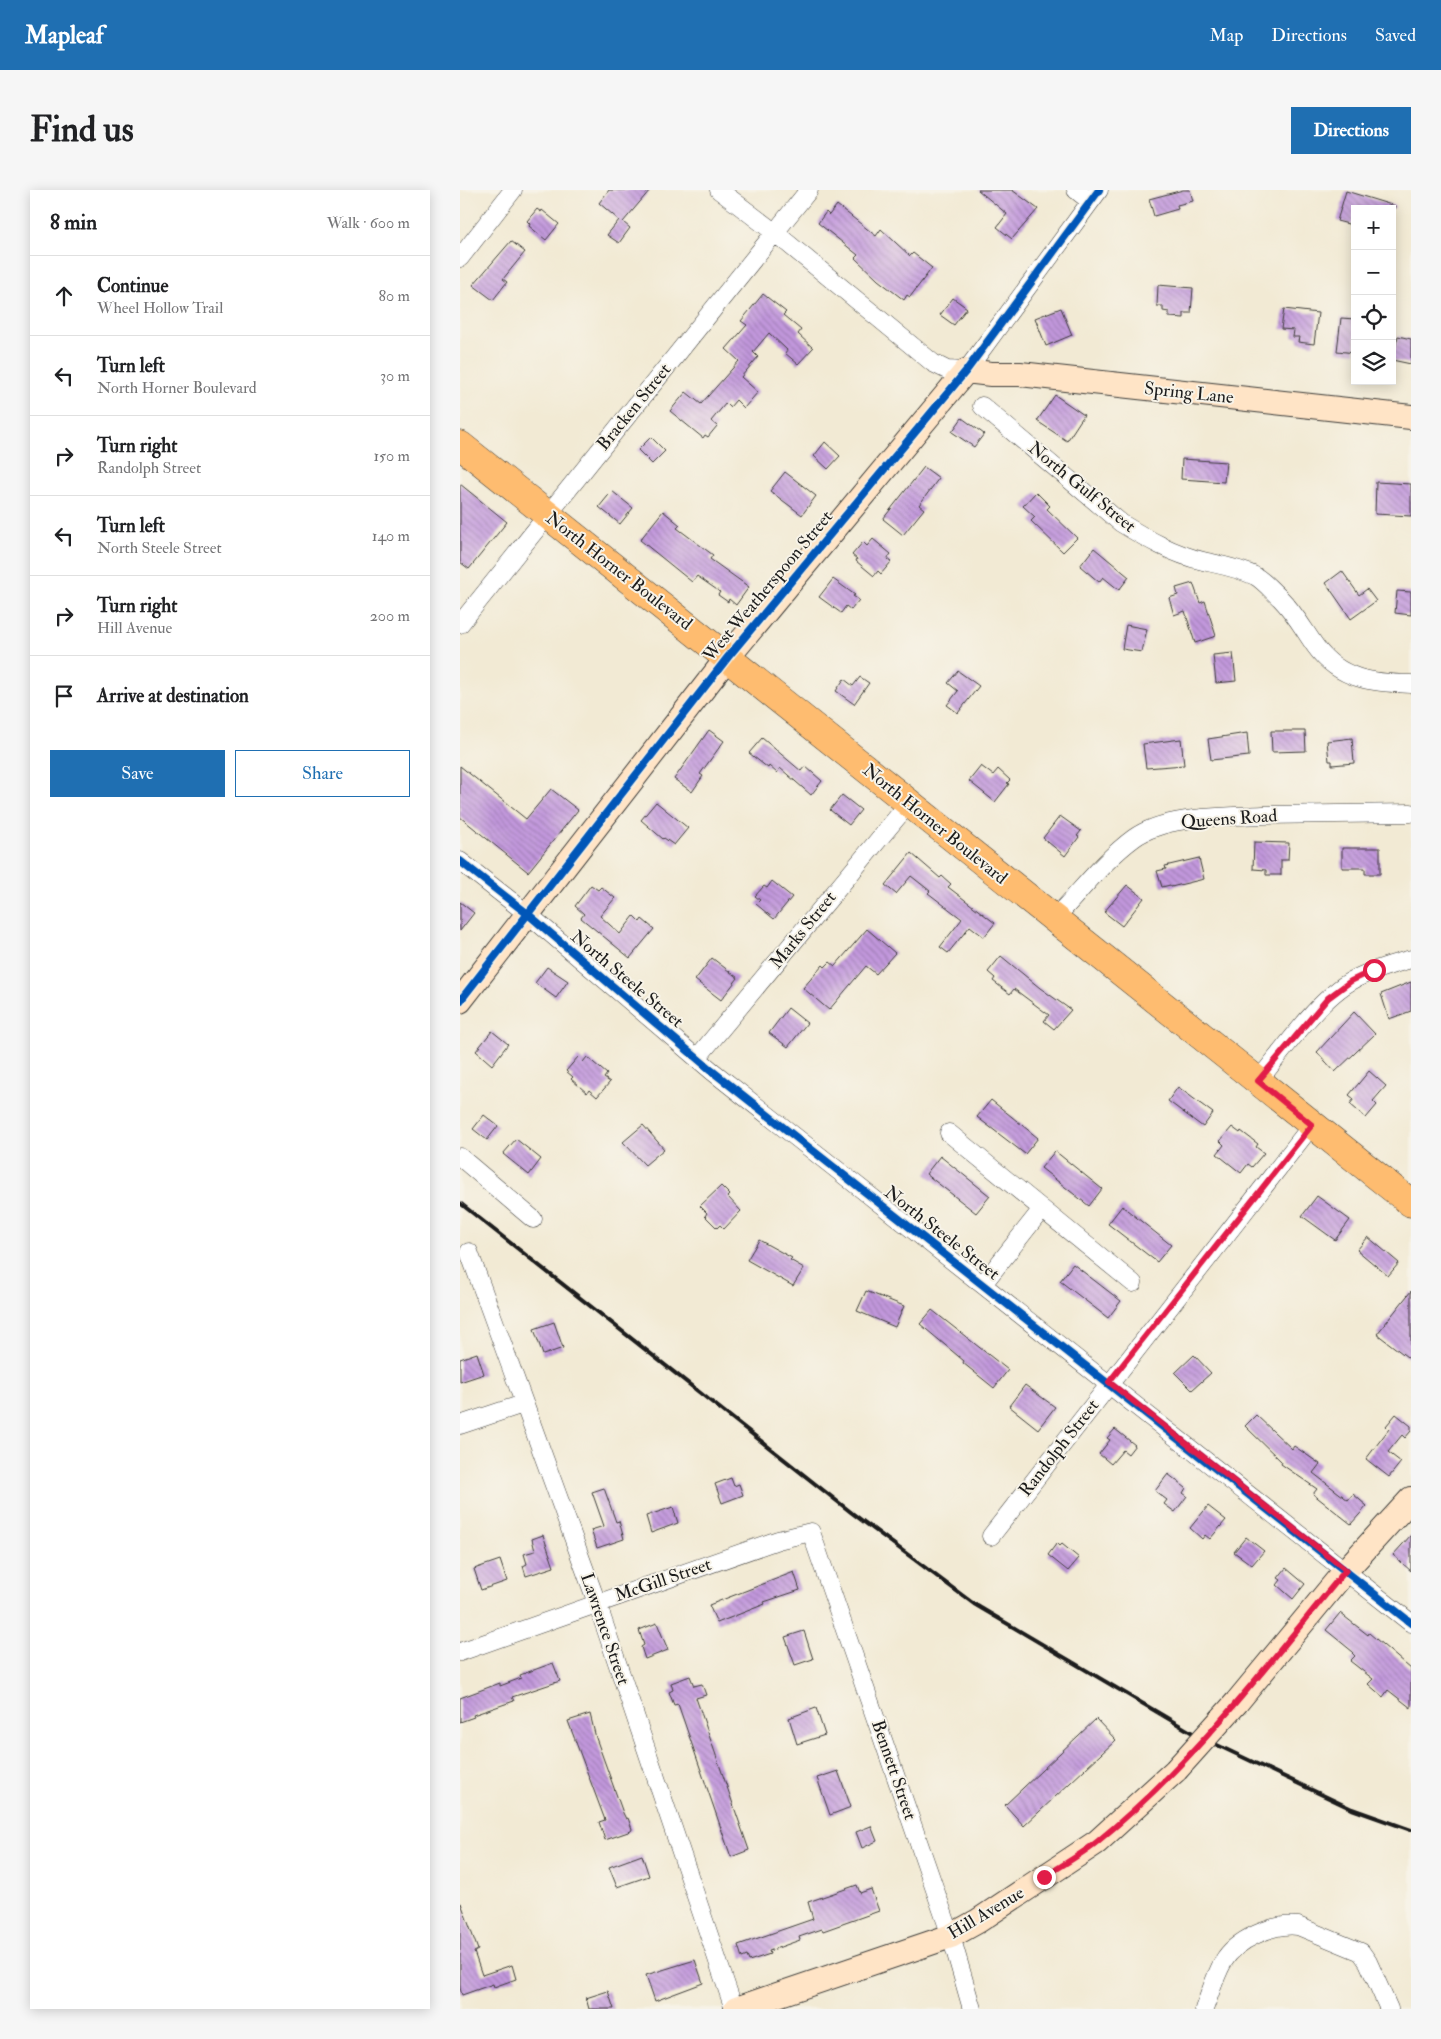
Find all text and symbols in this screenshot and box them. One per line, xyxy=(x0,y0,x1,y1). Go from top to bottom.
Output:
text: Mapleaf xyxy=(25,20,104,51)
text: Map xyxy=(1210,24,1243,47)
text: Directions xyxy=(1271,24,1347,47)
text: Saved xyxy=(1375,24,1416,47)
button: Directions xyxy=(1291,107,1411,154)
text: Find us xyxy=(30,108,134,152)
map controls xyxy=(1351,205,1396,385)
button: + xyxy=(1351,205,1396,250)
text: 8 min xyxy=(50,209,97,236)
text: Walk · 600 m xyxy=(327,213,410,233)
button: − xyxy=(1351,250,1396,295)
text: Continue xyxy=(97,274,168,298)
icon: ahead xyxy=(50,282,78,310)
text: 80 m xyxy=(379,286,410,306)
button: locate xyxy=(1351,295,1396,340)
text: Wheel Hollow Trail xyxy=(97,298,223,318)
button: layers xyxy=(1351,340,1396,385)
text: Turn left xyxy=(97,354,165,378)
street label: Bracken Street xyxy=(592,359,676,455)
icon: left xyxy=(50,362,78,390)
text: 30 m xyxy=(380,366,410,386)
street label: Spring Lane xyxy=(1143,377,1235,409)
text: North Horner Boulevard xyxy=(97,378,257,398)
text: Turn right xyxy=(97,434,177,458)
street label: North Gulf Street xyxy=(1023,436,1141,538)
icon: right xyxy=(50,442,78,470)
text: 150 m xyxy=(373,446,410,466)
text: Randolph Street xyxy=(97,458,201,478)
street label: West Weatherspoon Street xyxy=(697,506,838,667)
street label: North Horner Boulevard xyxy=(541,507,697,635)
text: Turn left xyxy=(97,514,165,538)
icon: left xyxy=(50,522,78,550)
text: 140 m xyxy=(372,526,410,546)
text: North Steele Street xyxy=(97,538,222,558)
text: Turn right xyxy=(97,594,177,618)
icon: right xyxy=(50,602,78,630)
text: 200 m xyxy=(370,606,410,626)
text: Hill Avenue xyxy=(97,618,172,638)
icon: arrive xyxy=(50,682,78,710)
text: Arrive at destination xyxy=(97,684,249,708)
button: Save xyxy=(50,750,225,797)
button: Share xyxy=(235,750,410,797)
street label: North Horner Boulevard xyxy=(858,759,1012,890)
street label: Queens Road xyxy=(1180,804,1278,834)
street label: Marks Street xyxy=(765,886,841,973)
street label: North Steele Street xyxy=(566,925,688,1033)
route start xyxy=(1363,959,1386,982)
street label: North Steele Street xyxy=(880,1181,1004,1285)
street label: Randolph Street xyxy=(1014,1395,1104,1501)
street label: McGill Street xyxy=(612,1553,714,1607)
street label: Lawrence Street xyxy=(575,1570,635,1688)
street label: Bennett Street xyxy=(866,1717,922,1823)
route end xyxy=(1033,1866,1056,1889)
street label: Hill Avenue xyxy=(944,1881,1029,1945)

